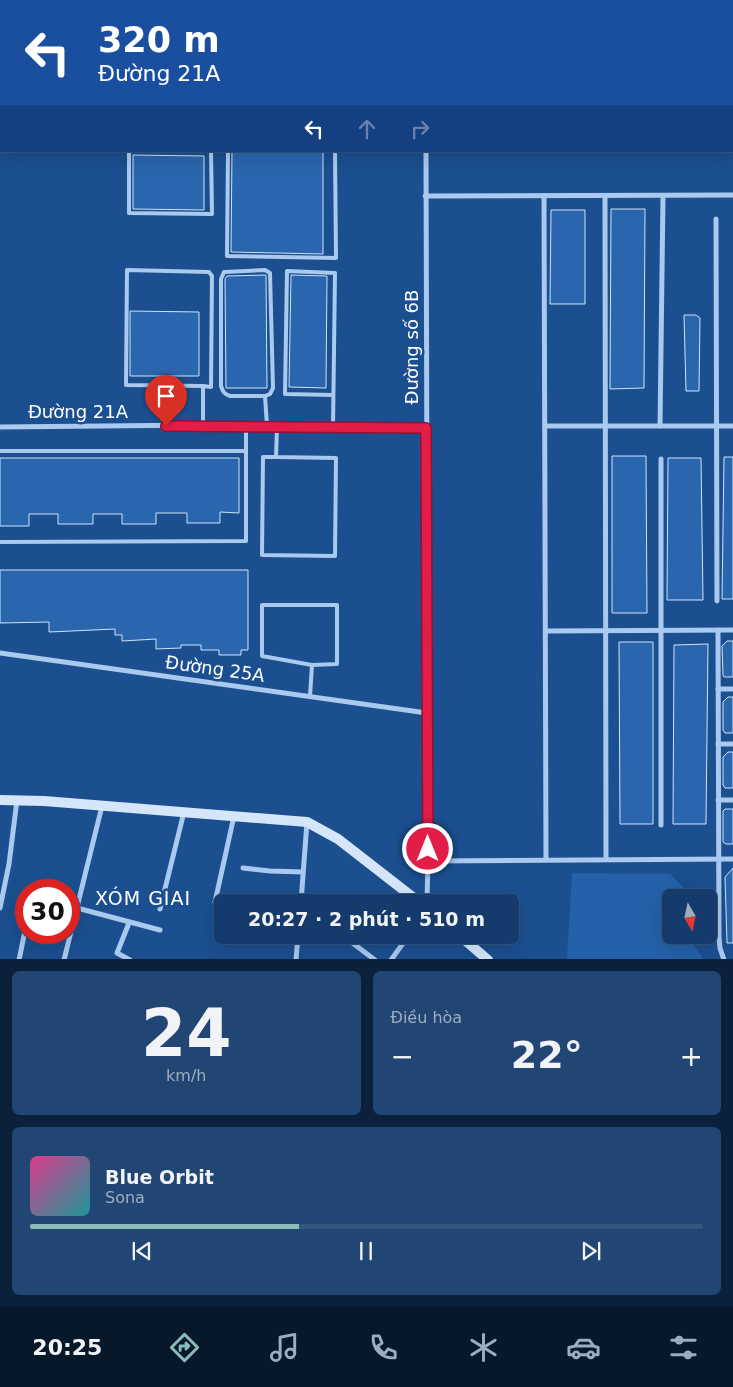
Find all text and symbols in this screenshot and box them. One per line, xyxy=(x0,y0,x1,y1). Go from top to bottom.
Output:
icon: left xyxy=(15,20,80,85)
text: 320 m xyxy=(98,20,220,60)
text: Đường 21A xyxy=(98,61,220,86)
icon: left xyxy=(300,115,328,143)
icon: ahead xyxy=(353,115,381,143)
icon: right xyxy=(406,115,434,143)
street label: Đường số 6B xyxy=(401,290,422,404)
pin xyxy=(145,375,187,426)
icon: arrive xyxy=(152,382,180,410)
street label: Đường 21A xyxy=(28,401,129,422)
street label: Đường 25A xyxy=(164,651,267,686)
position arrow xyxy=(401,822,453,874)
speed limit sign: 30 xyxy=(15,879,80,944)
district label: XÓM GIAI xyxy=(95,886,191,909)
north arrow xyxy=(662,889,718,944)
map controls xyxy=(662,889,717,944)
text: 20:27 · 2 phút · 510 m xyxy=(248,908,485,930)
text: 24 xyxy=(141,996,231,1071)
text: Điều hòa xyxy=(391,1008,462,1027)
text: 22° xyxy=(511,1033,583,1077)
text: − xyxy=(391,1040,414,1073)
text: + xyxy=(680,1040,703,1073)
text: km/h xyxy=(166,1066,206,1085)
text: Blue Orbit xyxy=(105,1166,214,1188)
text: Sona xyxy=(105,1188,145,1207)
icon: previous xyxy=(128,1237,156,1265)
icon: pause xyxy=(352,1237,380,1265)
icon: next xyxy=(577,1237,605,1265)
icon: directions xyxy=(167,1330,202,1365)
icon: music xyxy=(267,1330,302,1365)
icon: phone xyxy=(366,1330,401,1365)
icon: climate xyxy=(466,1330,501,1365)
icon: car xyxy=(566,1330,601,1365)
icon: filters xyxy=(666,1330,701,1365)
text: 20:25 xyxy=(32,1335,102,1360)

